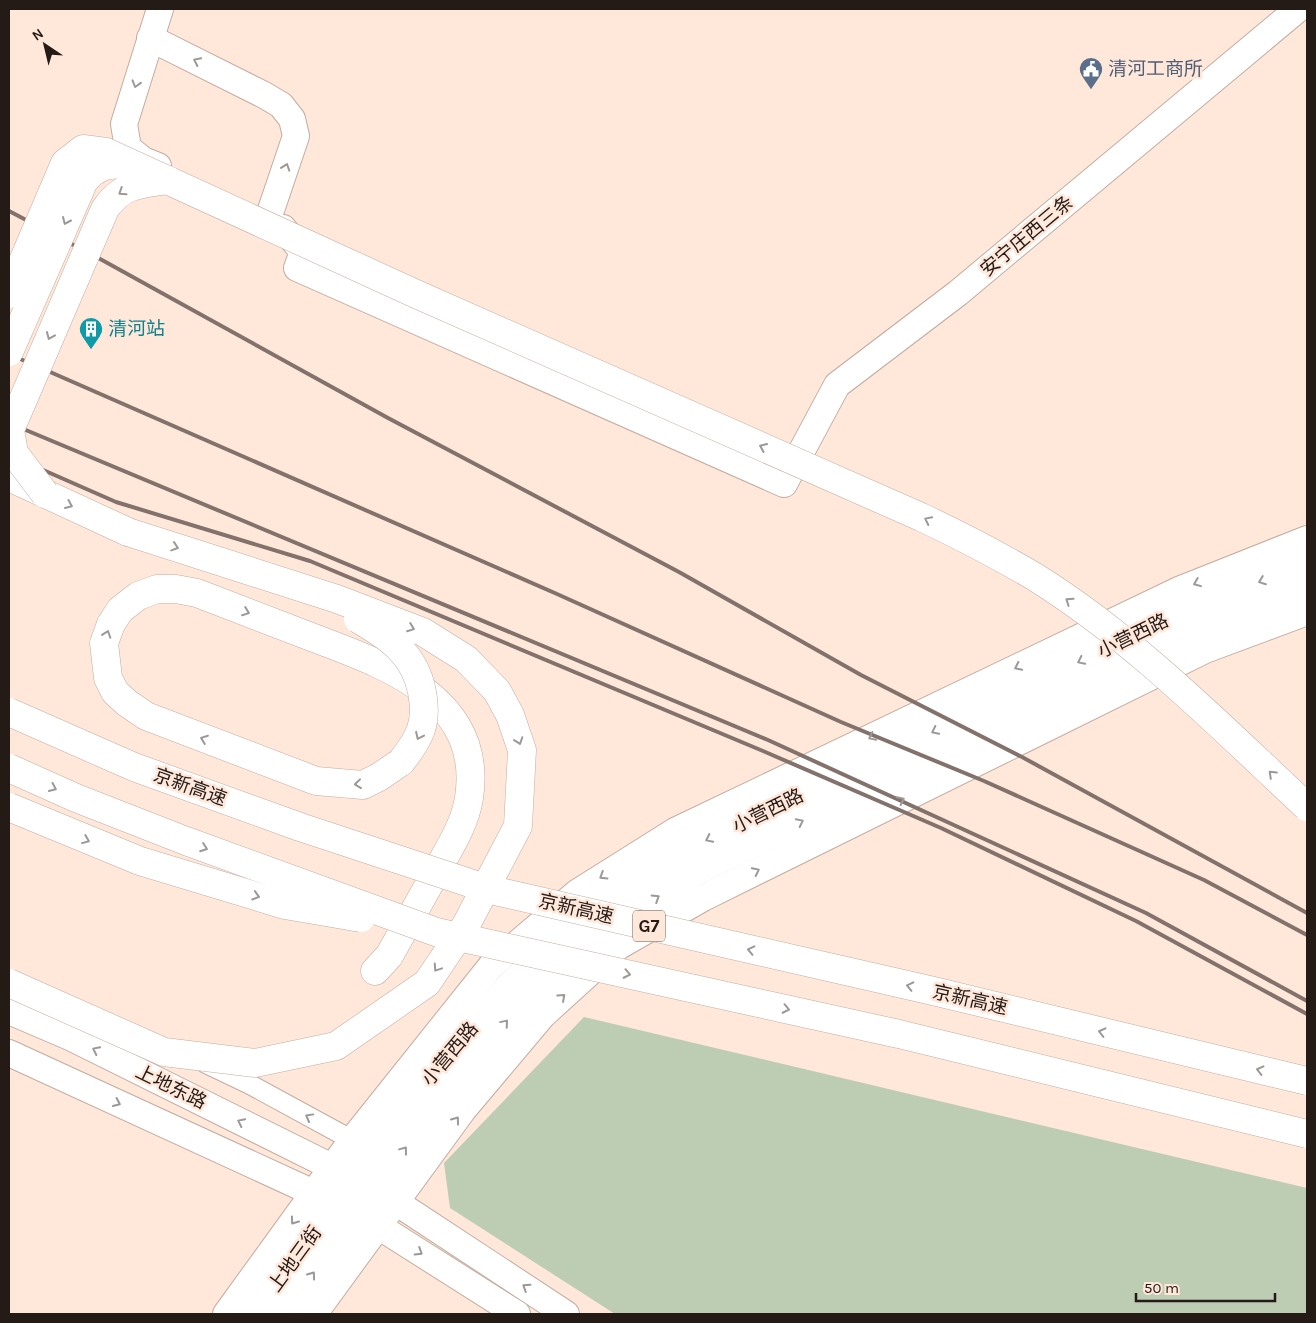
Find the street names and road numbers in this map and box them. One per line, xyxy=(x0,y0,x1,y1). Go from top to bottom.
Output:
street label: 安宁庄西三条 xyxy=(976,191,1078,281)
street label: 小营西路 xyxy=(1094,609,1172,663)
street label: 京新高速 xyxy=(151,764,229,810)
street label: 小营西路 xyxy=(729,784,807,838)
street label: 京新高速 xyxy=(536,890,616,928)
road number: G7 xyxy=(633,910,665,941)
street label: 京新高速 xyxy=(930,981,1010,1019)
street label: 小营西路 xyxy=(417,1018,483,1090)
street label: 上地东路 xyxy=(132,1060,210,1114)
street label: 上地三街 xyxy=(264,1222,326,1296)

